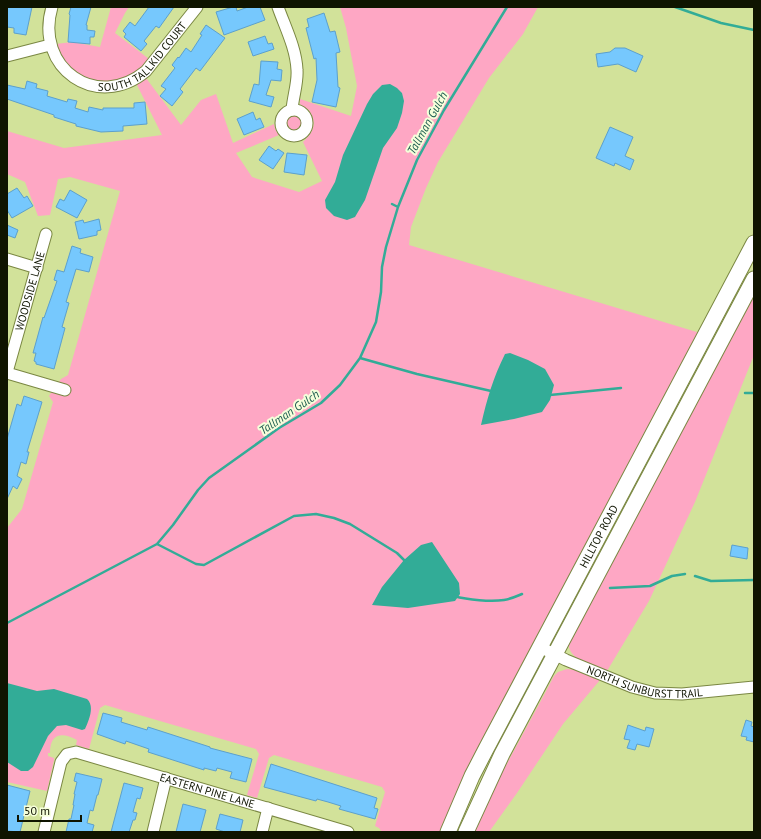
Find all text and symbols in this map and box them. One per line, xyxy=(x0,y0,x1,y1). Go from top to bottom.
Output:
street label: SOUTH TALLKID COURT xyxy=(97,19,189,94)
water label: Tallman Gulch xyxy=(404,89,450,157)
street label: WOODSIDE LANE xyxy=(12,250,48,332)
water label: Tallman Gulch xyxy=(256,386,322,438)
street label: HILLTOP ROAD xyxy=(576,502,621,570)
street label: NORTH SUNBURST TRAIL xyxy=(585,662,704,701)
street label: EASTERN PINE LANE xyxy=(158,770,256,811)
scale bar xyxy=(18,797,81,823)
text: 50 m xyxy=(24,803,50,818)

